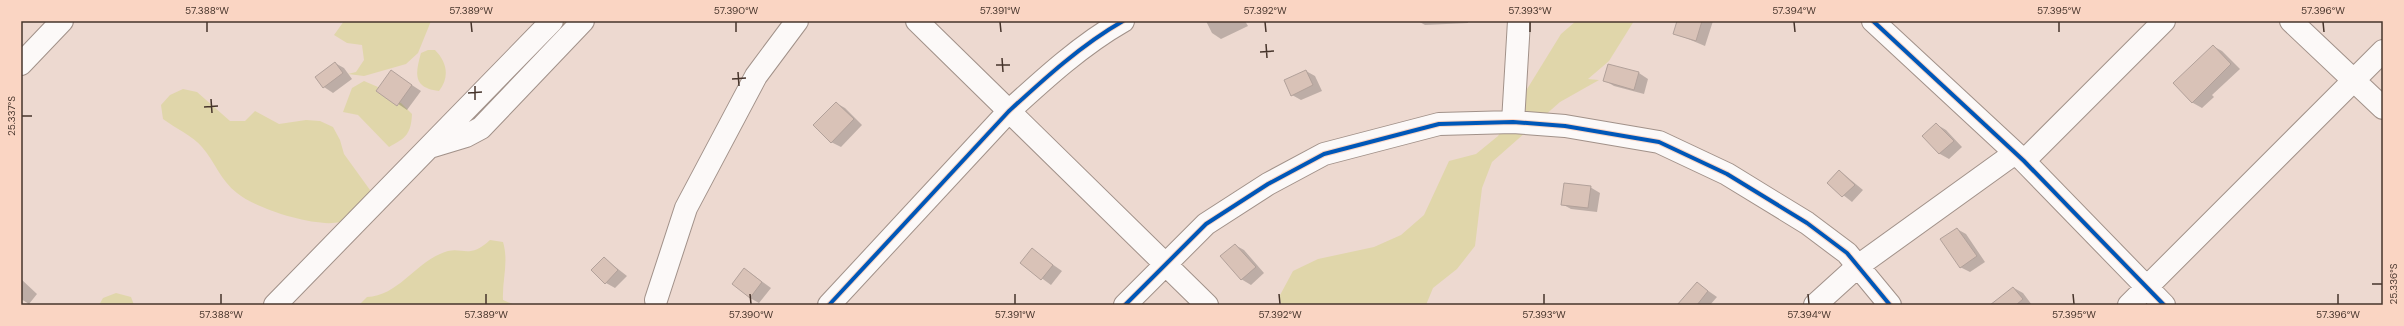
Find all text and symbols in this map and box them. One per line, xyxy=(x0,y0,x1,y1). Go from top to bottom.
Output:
text: 57.388°W xyxy=(185,4,229,17)
text: 57.389°W xyxy=(449,4,493,17)
text: 57.390°W xyxy=(714,4,759,17)
text: 57.391°W xyxy=(980,4,1021,17)
text: 57.392°W xyxy=(1243,4,1287,17)
text: 57.393°W xyxy=(1508,4,1552,17)
text: 57.394°W xyxy=(1772,4,1816,17)
text: 57.395°W xyxy=(2037,4,2081,17)
text: 57.396°W xyxy=(2301,4,2345,17)
text: 25.337°S xyxy=(5,96,18,136)
text: 25.336°S xyxy=(2387,263,2400,305)
text: 57.388°W xyxy=(199,308,243,321)
text: 57.389°W xyxy=(464,308,508,321)
text: 57.390°W xyxy=(729,308,774,321)
text: 57.391°W xyxy=(995,308,1036,321)
text: 57.392°W xyxy=(1258,308,1302,321)
text: 57.393°W xyxy=(1522,308,1566,321)
text: 57.394°W xyxy=(1787,308,1831,321)
text: 57.395°W xyxy=(2052,308,2096,321)
text: 57.396°W xyxy=(2316,308,2360,321)

